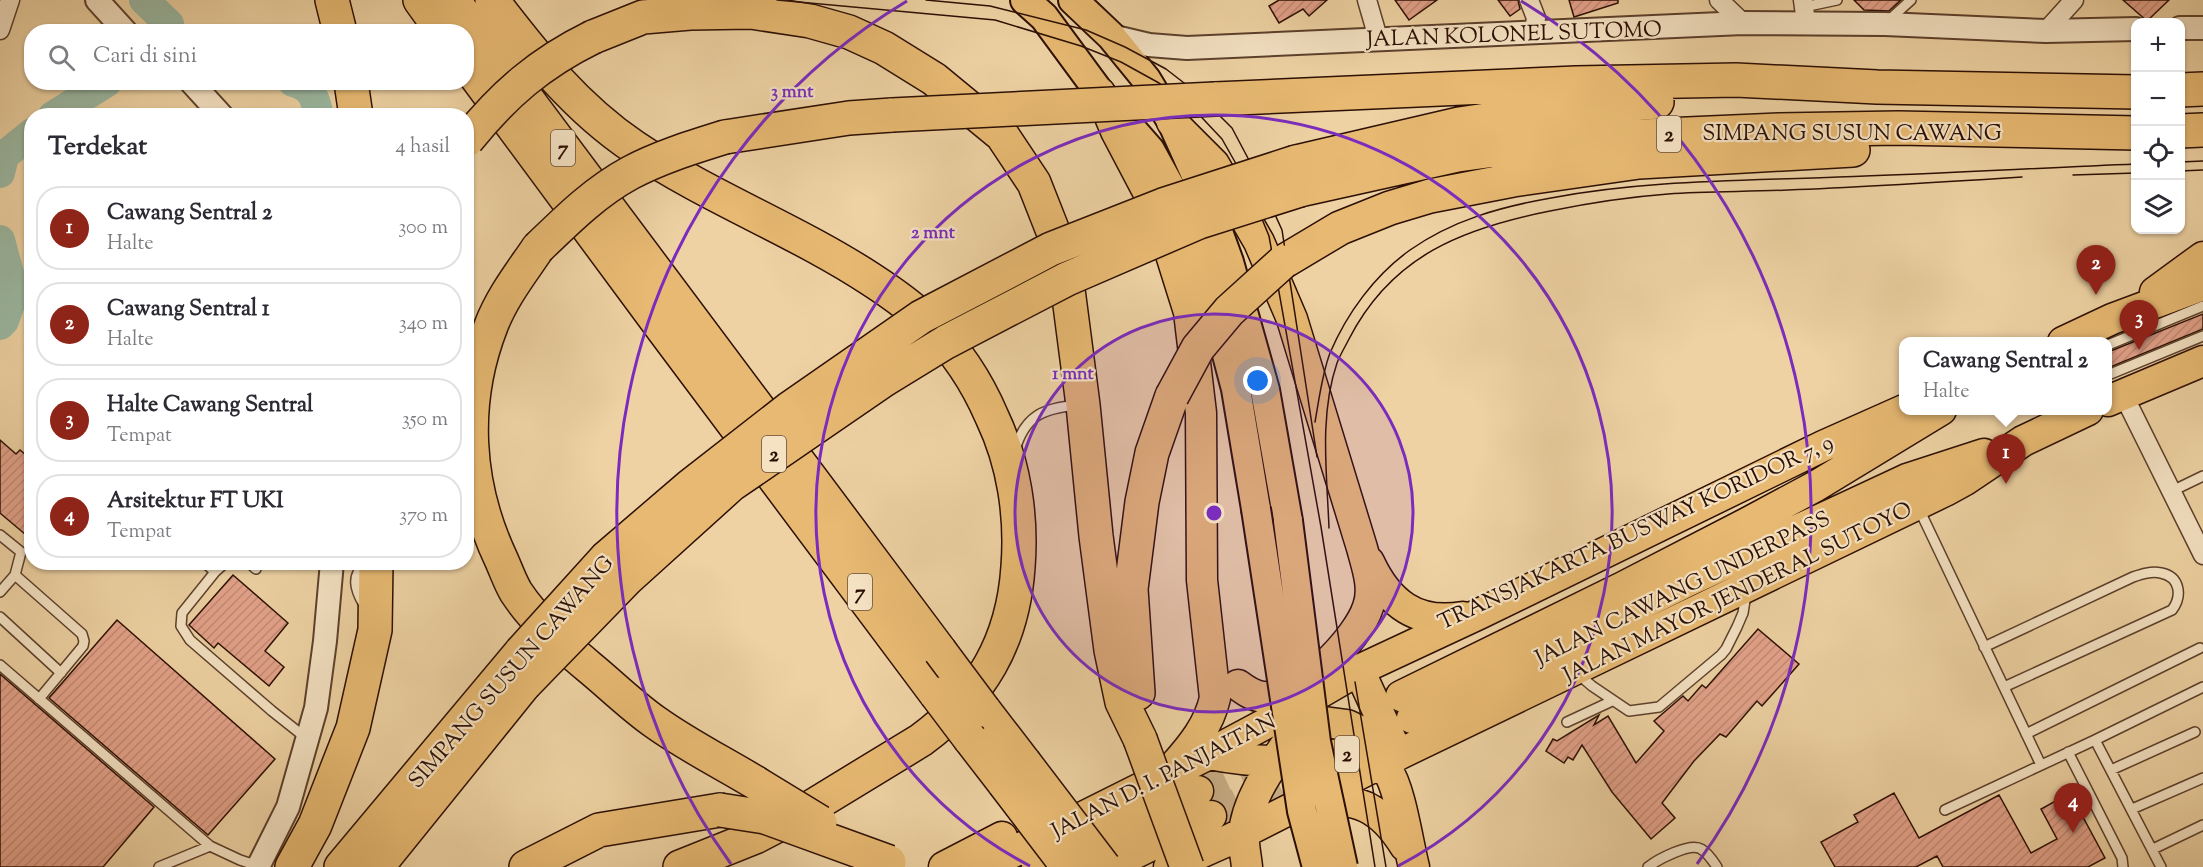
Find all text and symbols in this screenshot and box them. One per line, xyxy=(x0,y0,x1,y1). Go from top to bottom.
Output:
street label: JALAN KOLONEL SUTOMO xyxy=(1365,15,1662,57)
map controls xyxy=(2131,18,2185,234)
button: + xyxy=(2131,18,2185,72)
search box xyxy=(24,24,474,90)
icon: search xyxy=(45,41,78,74)
text: Cari di sini xyxy=(93,41,197,73)
button: − xyxy=(2131,72,2185,126)
text: 3 mnt xyxy=(771,80,814,106)
road number: 2 xyxy=(1657,116,1681,152)
street label: SIMPANG SUSUN CAWANG xyxy=(1702,119,2002,151)
button: locate xyxy=(2131,126,2185,180)
text: Terdekat xyxy=(48,129,147,166)
road number: 7 xyxy=(551,130,575,166)
text: 4 hasil xyxy=(396,133,450,162)
button: layers xyxy=(2131,180,2185,234)
text: Cawang Sentral 2 xyxy=(107,198,272,230)
text: 1 xyxy=(66,214,73,243)
text: 300 m xyxy=(398,214,448,243)
text: 2 mnt xyxy=(911,221,956,247)
text: Halte xyxy=(107,230,154,259)
pin: 2 xyxy=(2076,246,2116,295)
text: Cawang Sentral 1 xyxy=(107,294,269,326)
pin: 3 xyxy=(2120,300,2158,350)
text: 2 xyxy=(65,310,74,339)
text: 340 m xyxy=(399,310,448,339)
text: Halte xyxy=(107,326,154,355)
popup xyxy=(1899,337,2112,415)
text: Cawang Sentral 2 xyxy=(1923,346,2088,378)
text: 1 mnt xyxy=(1052,362,1095,388)
your location xyxy=(1243,366,1272,395)
text: Halte xyxy=(1923,378,1969,407)
text: Halte Cawang Sentral xyxy=(107,390,313,422)
text: 3 xyxy=(65,406,74,435)
text: 350 m xyxy=(402,406,448,435)
text: Tempat xyxy=(107,422,172,451)
street label: TRANSJAKARTA BUSWAY KORIDOR 7, 9 xyxy=(1433,428,1839,640)
pin: 1 xyxy=(1986,434,2026,484)
road number: 2 xyxy=(762,436,786,472)
text: Arsitektur FT UKI xyxy=(107,486,283,518)
street label: JALAN MAYOR JENDERAL SUTOYO xyxy=(1557,495,1918,693)
text: 4 xyxy=(64,502,75,531)
text: 370 m xyxy=(399,502,448,531)
centre of rings xyxy=(1204,503,1224,523)
street label: JALAN CAWANG UNDERPASS xyxy=(1529,504,1836,676)
text: Tempat xyxy=(107,518,172,547)
street label: SIMPANG SUSUN CAWANG xyxy=(402,549,623,797)
road number: 7 xyxy=(848,574,872,610)
street label: JALAN D. I. PANJAITAN xyxy=(1046,707,1282,849)
road number: 2 xyxy=(1335,736,1359,772)
pin: 4 xyxy=(2054,784,2092,833)

